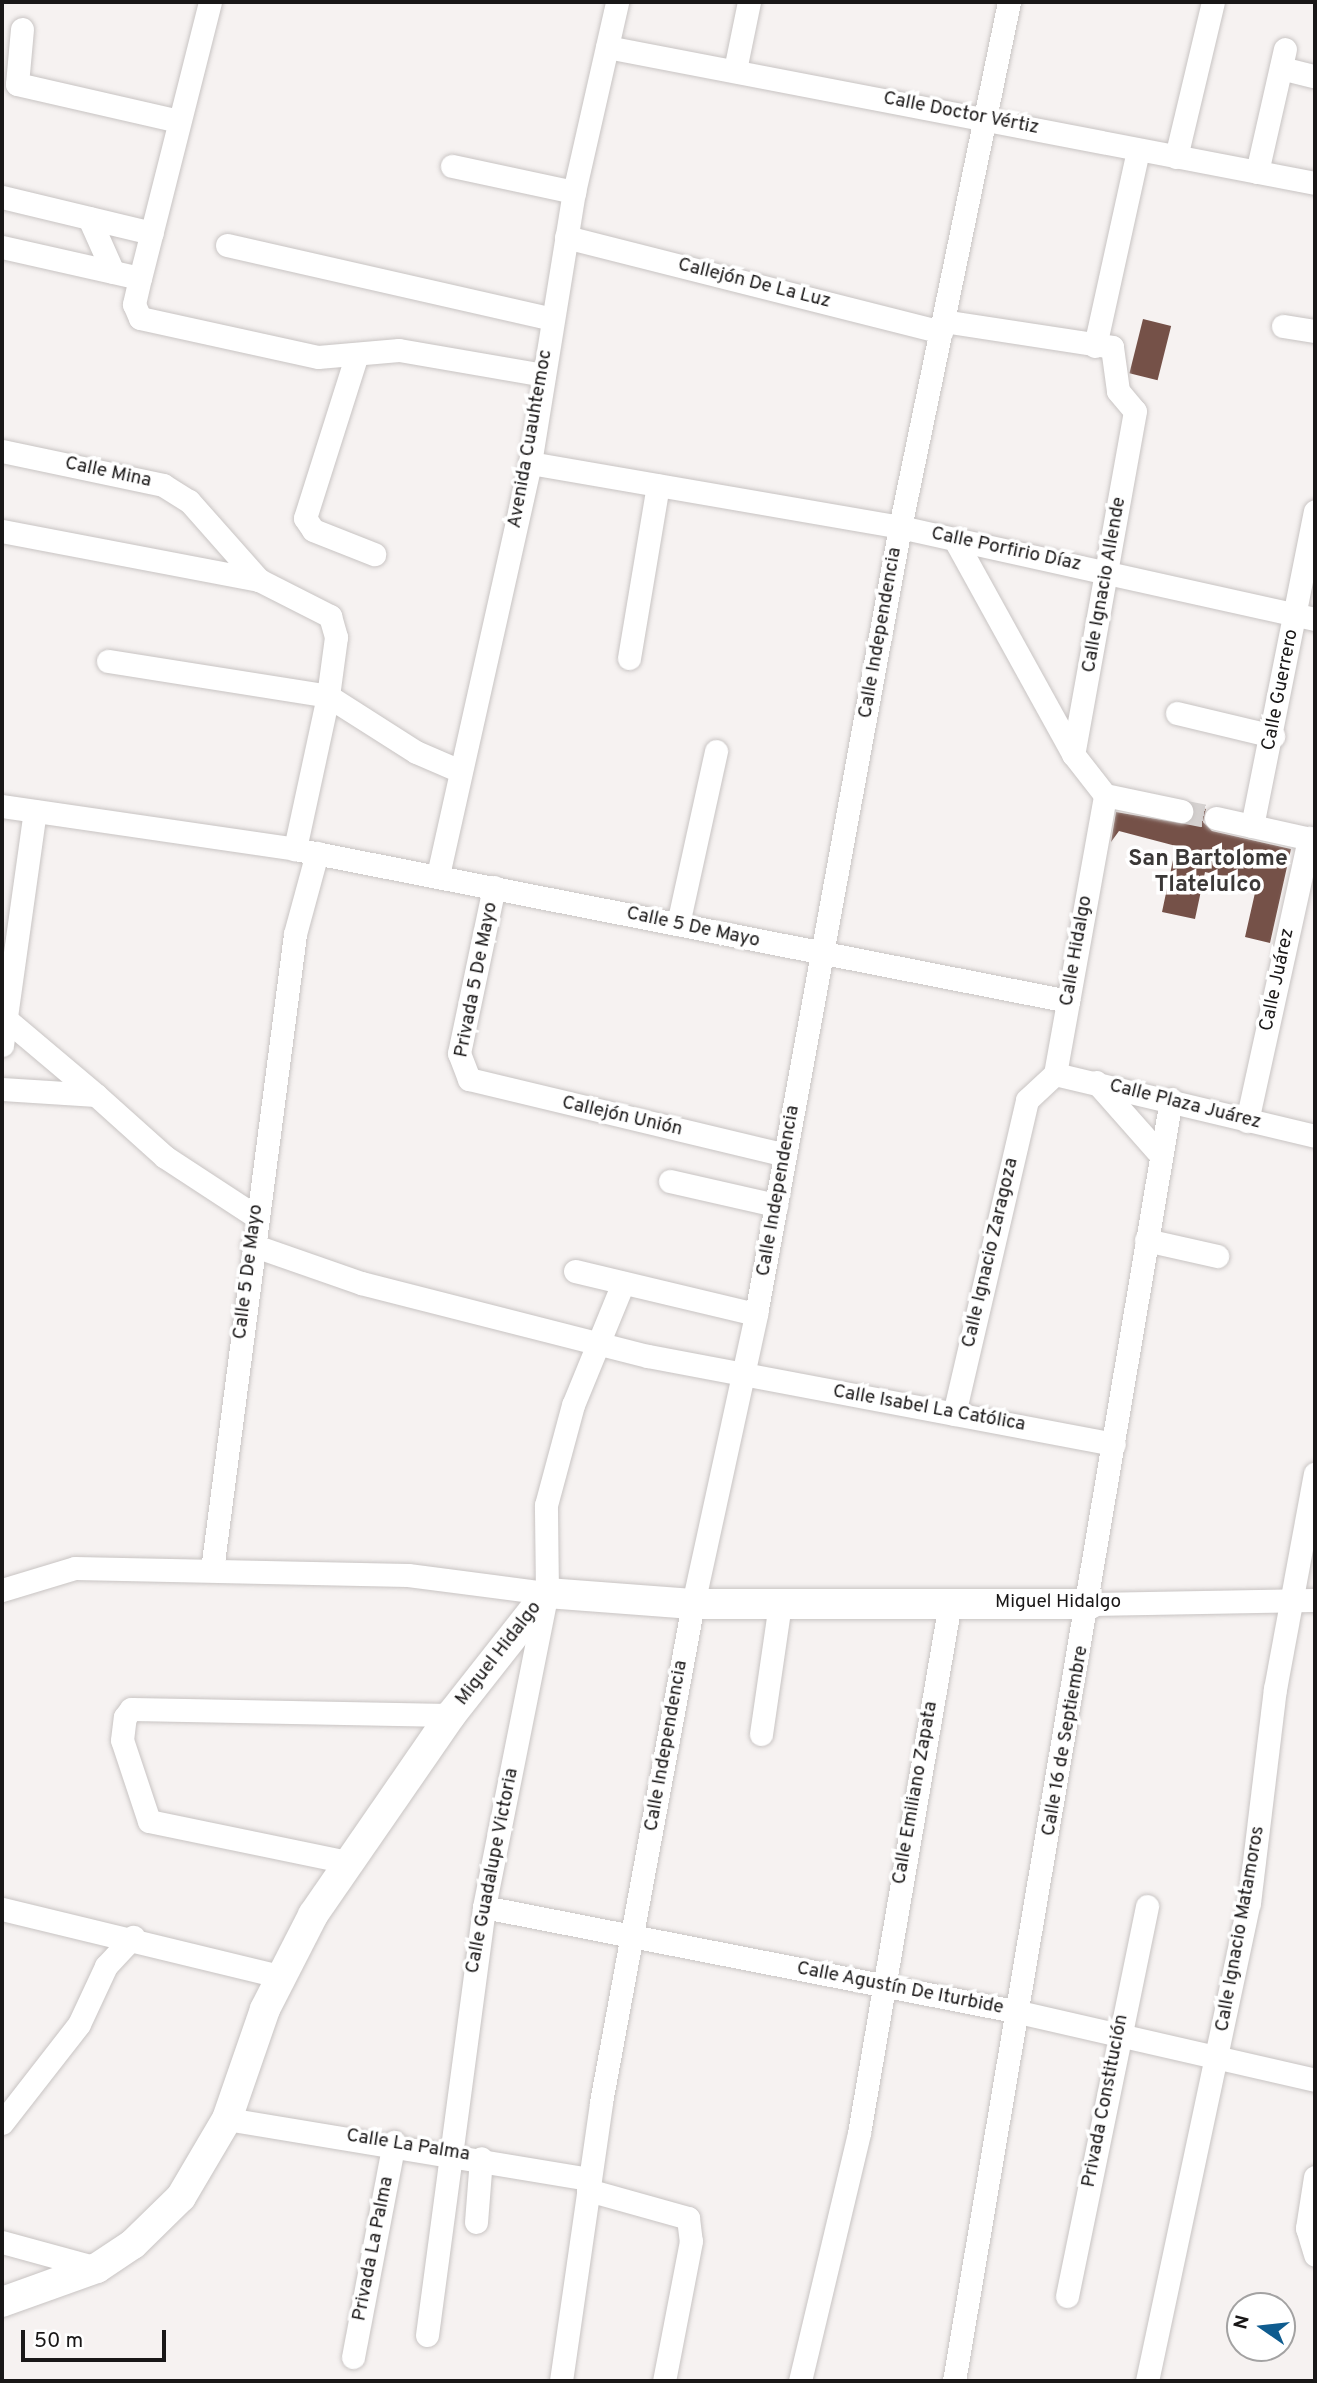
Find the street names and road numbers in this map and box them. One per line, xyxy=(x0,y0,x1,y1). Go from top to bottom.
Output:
street label: Calle Doctor Vértiz xyxy=(881,88,1041,140)
street label: Callejón De La Luz xyxy=(675,254,833,314)
street label: Avenida Cuauhtemoc xyxy=(504,348,558,530)
street label: Calle Mina xyxy=(63,453,153,493)
street label: Calle Ignacio Allende xyxy=(1078,495,1132,675)
street label: Calle Porfirio Díaz xyxy=(929,523,1083,577)
street label: Calle Independencia xyxy=(855,546,907,720)
street label: Calle Guerrero xyxy=(1258,627,1304,753)
street label: Calle Hidalgo xyxy=(1056,894,1098,1008)
street label: Privada 5 De Mayo xyxy=(451,900,503,1060)
street label: Calle 5 De Mayo xyxy=(624,903,762,953)
street label: Calle Juárez xyxy=(1256,927,1300,1033)
street label: Calle Plaza Juárez xyxy=(1107,1075,1263,1135)
street label: Callejón Unión xyxy=(560,1092,684,1142)
street label: Calle Independencia xyxy=(753,1104,805,1278)
street label: Calle Ignacio Zaragoza xyxy=(958,1156,1024,1350)
street label: Calle 5 De Mayo xyxy=(229,1203,269,1341)
street label: Calle Isabel La Católica xyxy=(831,1381,1027,1437)
street label: Miguel Hidalgo xyxy=(995,1592,1121,1614)
street label: Miguel Hidalgo xyxy=(451,1597,547,1711)
street label: Calle 16 de Septiembre xyxy=(1038,1644,1094,1838)
street label: Calle Independencia xyxy=(641,1659,693,1833)
street label: Calle Emiliano Zapata xyxy=(889,1700,943,1886)
street label: Calle Guadalupe Victoria xyxy=(462,1766,524,1976)
street label: Calle Ignacio Matamoros xyxy=(1212,1824,1270,2034)
street label: Calle Agustín De Iturbide xyxy=(794,1958,1006,2020)
street label: Privada Constitución xyxy=(1078,2013,1134,2189)
street label: Calle La Palma xyxy=(345,2125,471,2167)
street label: Privada La Palma xyxy=(349,2175,399,2323)

